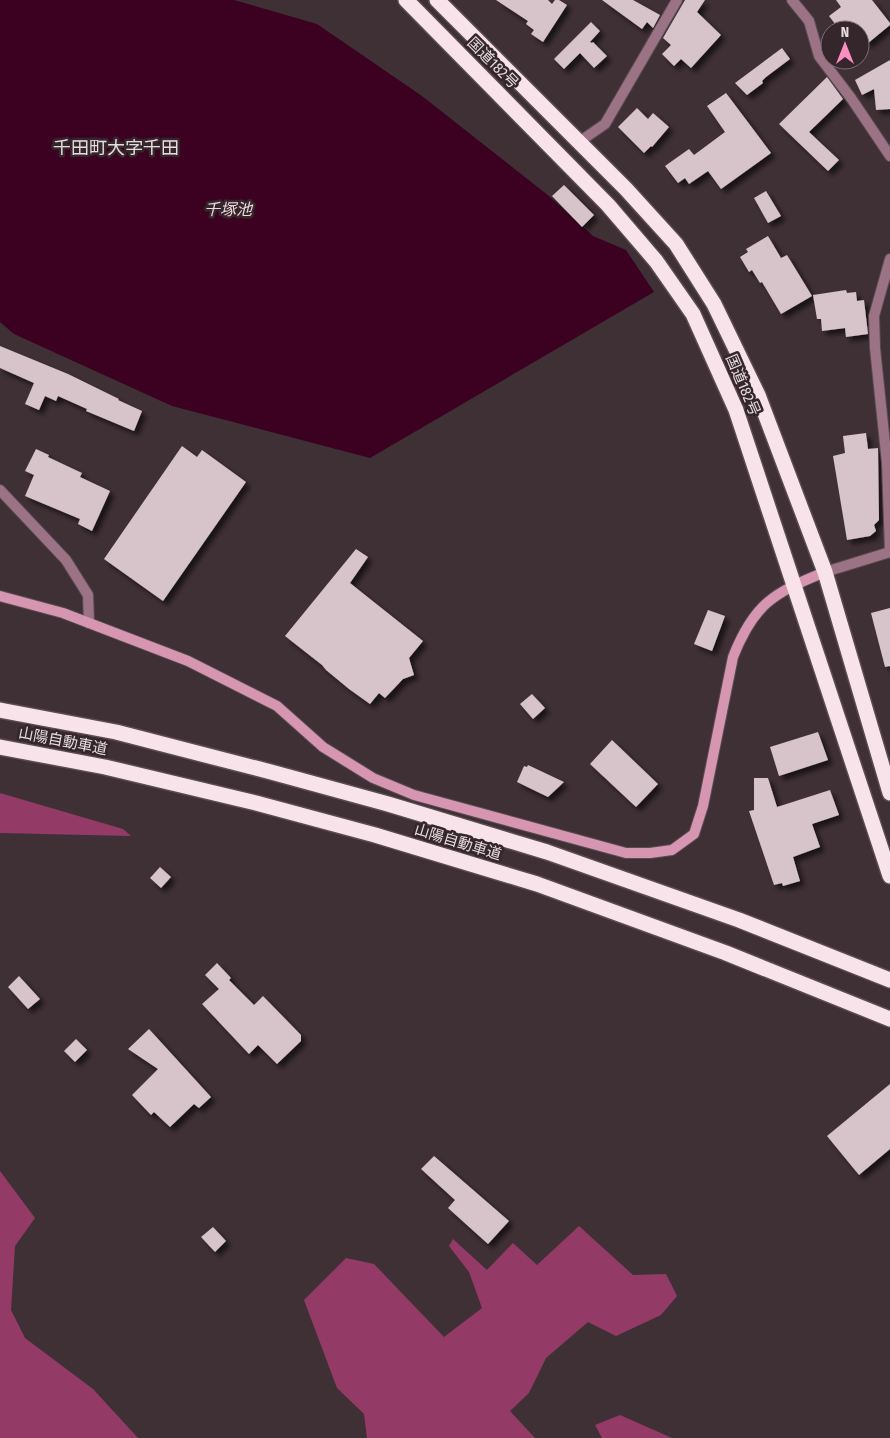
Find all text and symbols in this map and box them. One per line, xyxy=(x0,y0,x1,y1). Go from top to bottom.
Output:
north arrow xyxy=(820,20,870,70)
text: N xyxy=(841,24,849,41)
street label: 国道182号 xyxy=(464,34,522,92)
district label: 千田町大字千田 xyxy=(53,137,179,159)
water label: 千塚池 xyxy=(204,200,254,219)
street label: 国道182号 xyxy=(722,352,764,418)
street label: 山陽自動車道 xyxy=(17,724,109,758)
street label: 山陽自動車道 xyxy=(412,820,504,864)

